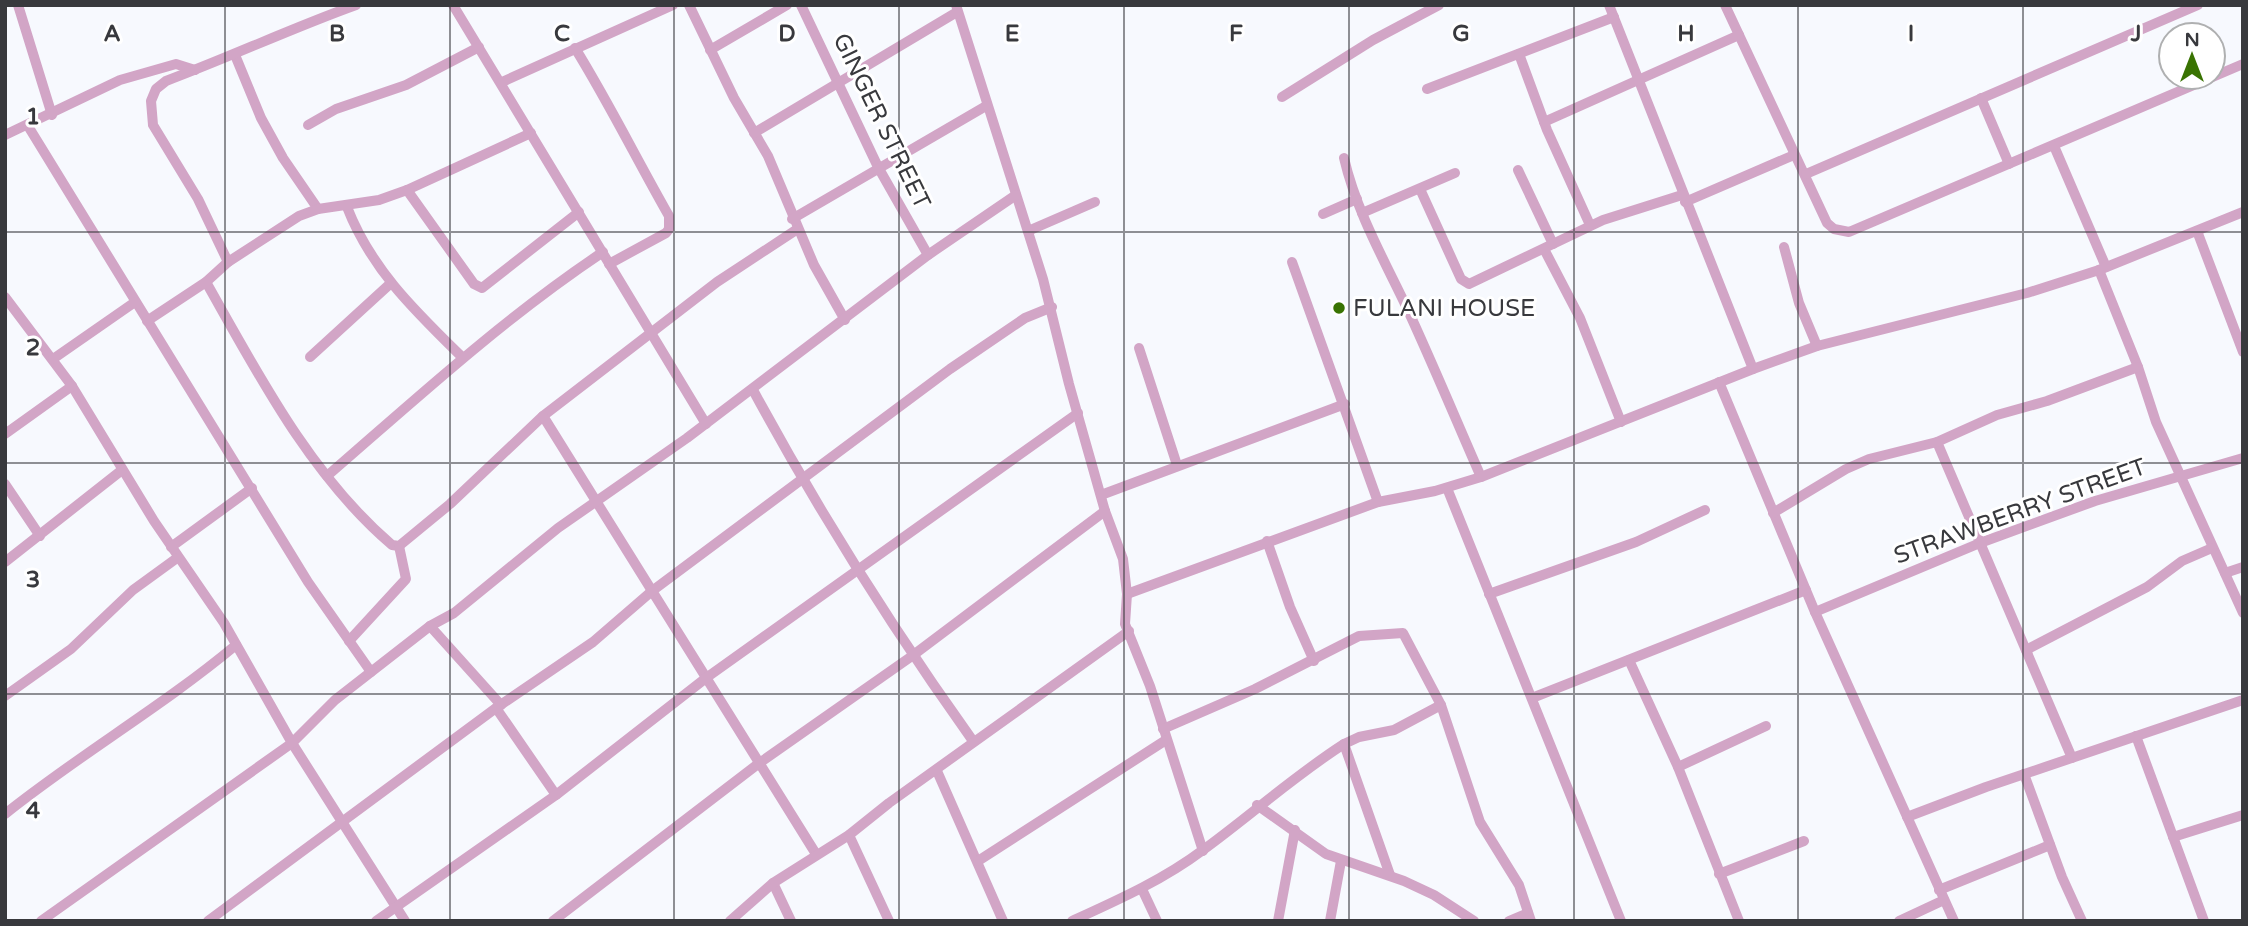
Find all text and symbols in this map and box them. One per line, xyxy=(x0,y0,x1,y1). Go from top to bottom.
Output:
text: A xyxy=(103,20,121,48)
text: B xyxy=(329,20,345,48)
text: C xyxy=(554,20,570,48)
text: D xyxy=(778,20,796,48)
text: E xyxy=(1005,20,1019,48)
text: F xyxy=(1229,20,1243,48)
text: G xyxy=(1452,20,1470,48)
text: H xyxy=(1677,20,1695,48)
text: I xyxy=(1908,20,1914,48)
text: J xyxy=(2130,20,2141,48)
north arrow xyxy=(2157,21,2227,91)
street label: GINGER STREET xyxy=(826,29,937,214)
text: N xyxy=(2184,29,2200,51)
text: 1 xyxy=(26,103,40,131)
place label: FULANI HOUSE xyxy=(1353,294,1535,323)
marker: FULANI HOUSE xyxy=(1331,300,1347,316)
text: 2 xyxy=(26,334,40,362)
street label: STRAWBERRY STREET xyxy=(1890,452,2151,571)
text: 3 xyxy=(26,566,40,594)
text: 4 xyxy=(26,797,41,825)

